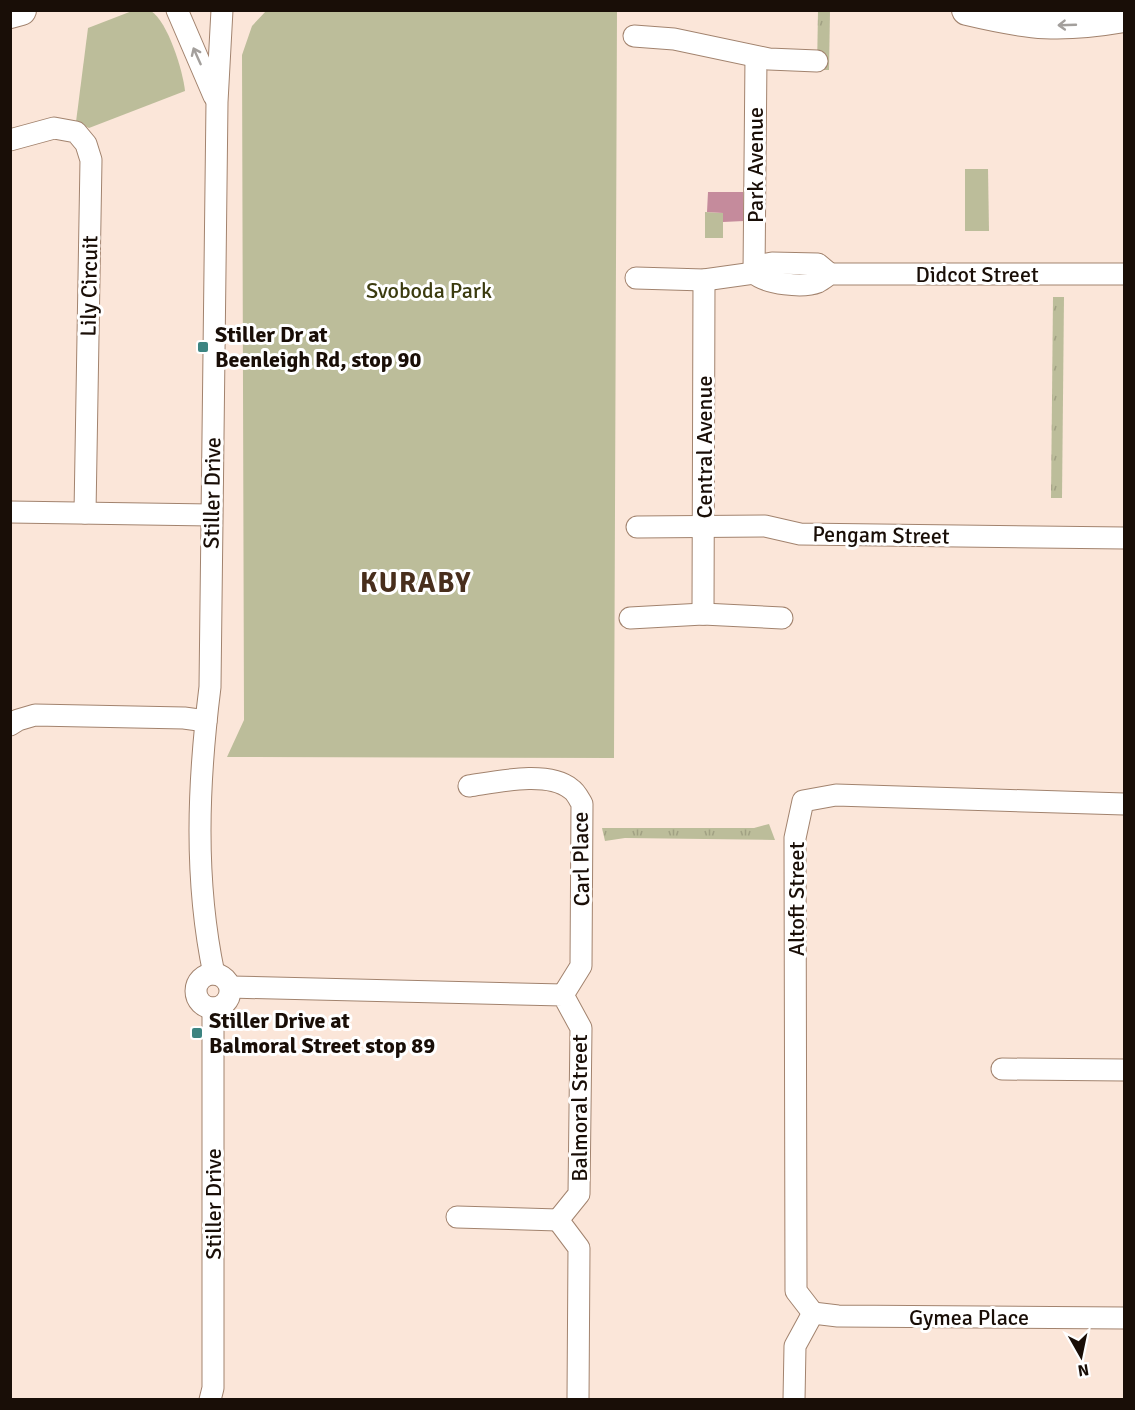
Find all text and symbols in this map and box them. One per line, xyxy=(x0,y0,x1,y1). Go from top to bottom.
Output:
one-way arrow xyxy=(1057,19,1077,31)
one-way arrow xyxy=(191,48,202,66)
street label: Park Avenue xyxy=(742,107,769,223)
street label: Lily Circuit xyxy=(75,235,103,337)
street label: Didcot Street xyxy=(915,261,1039,288)
park label: Svoboda Park xyxy=(366,277,492,304)
place label: Stiller Dr at Beenleigh Rd, stop 90 xyxy=(215,321,421,373)
marker: Stiller Dr at Beenleigh Rd, stop 90 xyxy=(196,340,210,354)
street label: Central Avenue xyxy=(691,375,718,519)
street label: Stiller Drive xyxy=(198,437,226,549)
street label: Pengam Street xyxy=(812,520,950,550)
district label: KURABY xyxy=(360,566,472,600)
street label: Carl Place xyxy=(567,811,595,907)
street label: Altoft Street xyxy=(783,841,810,956)
place label: Stiller Drive at Balmoral Street stop 89 xyxy=(209,1007,435,1059)
marker: Stiller Drive at Balmoral Street stop 89 xyxy=(190,1026,204,1040)
street label: Balmoral Street xyxy=(566,1034,593,1182)
street label: Stiller Drive xyxy=(200,1148,227,1260)
street label: Gymea Place xyxy=(909,1304,1029,1331)
north arrow xyxy=(1051,1326,1111,1386)
text: N xyxy=(1076,1359,1090,1381)

